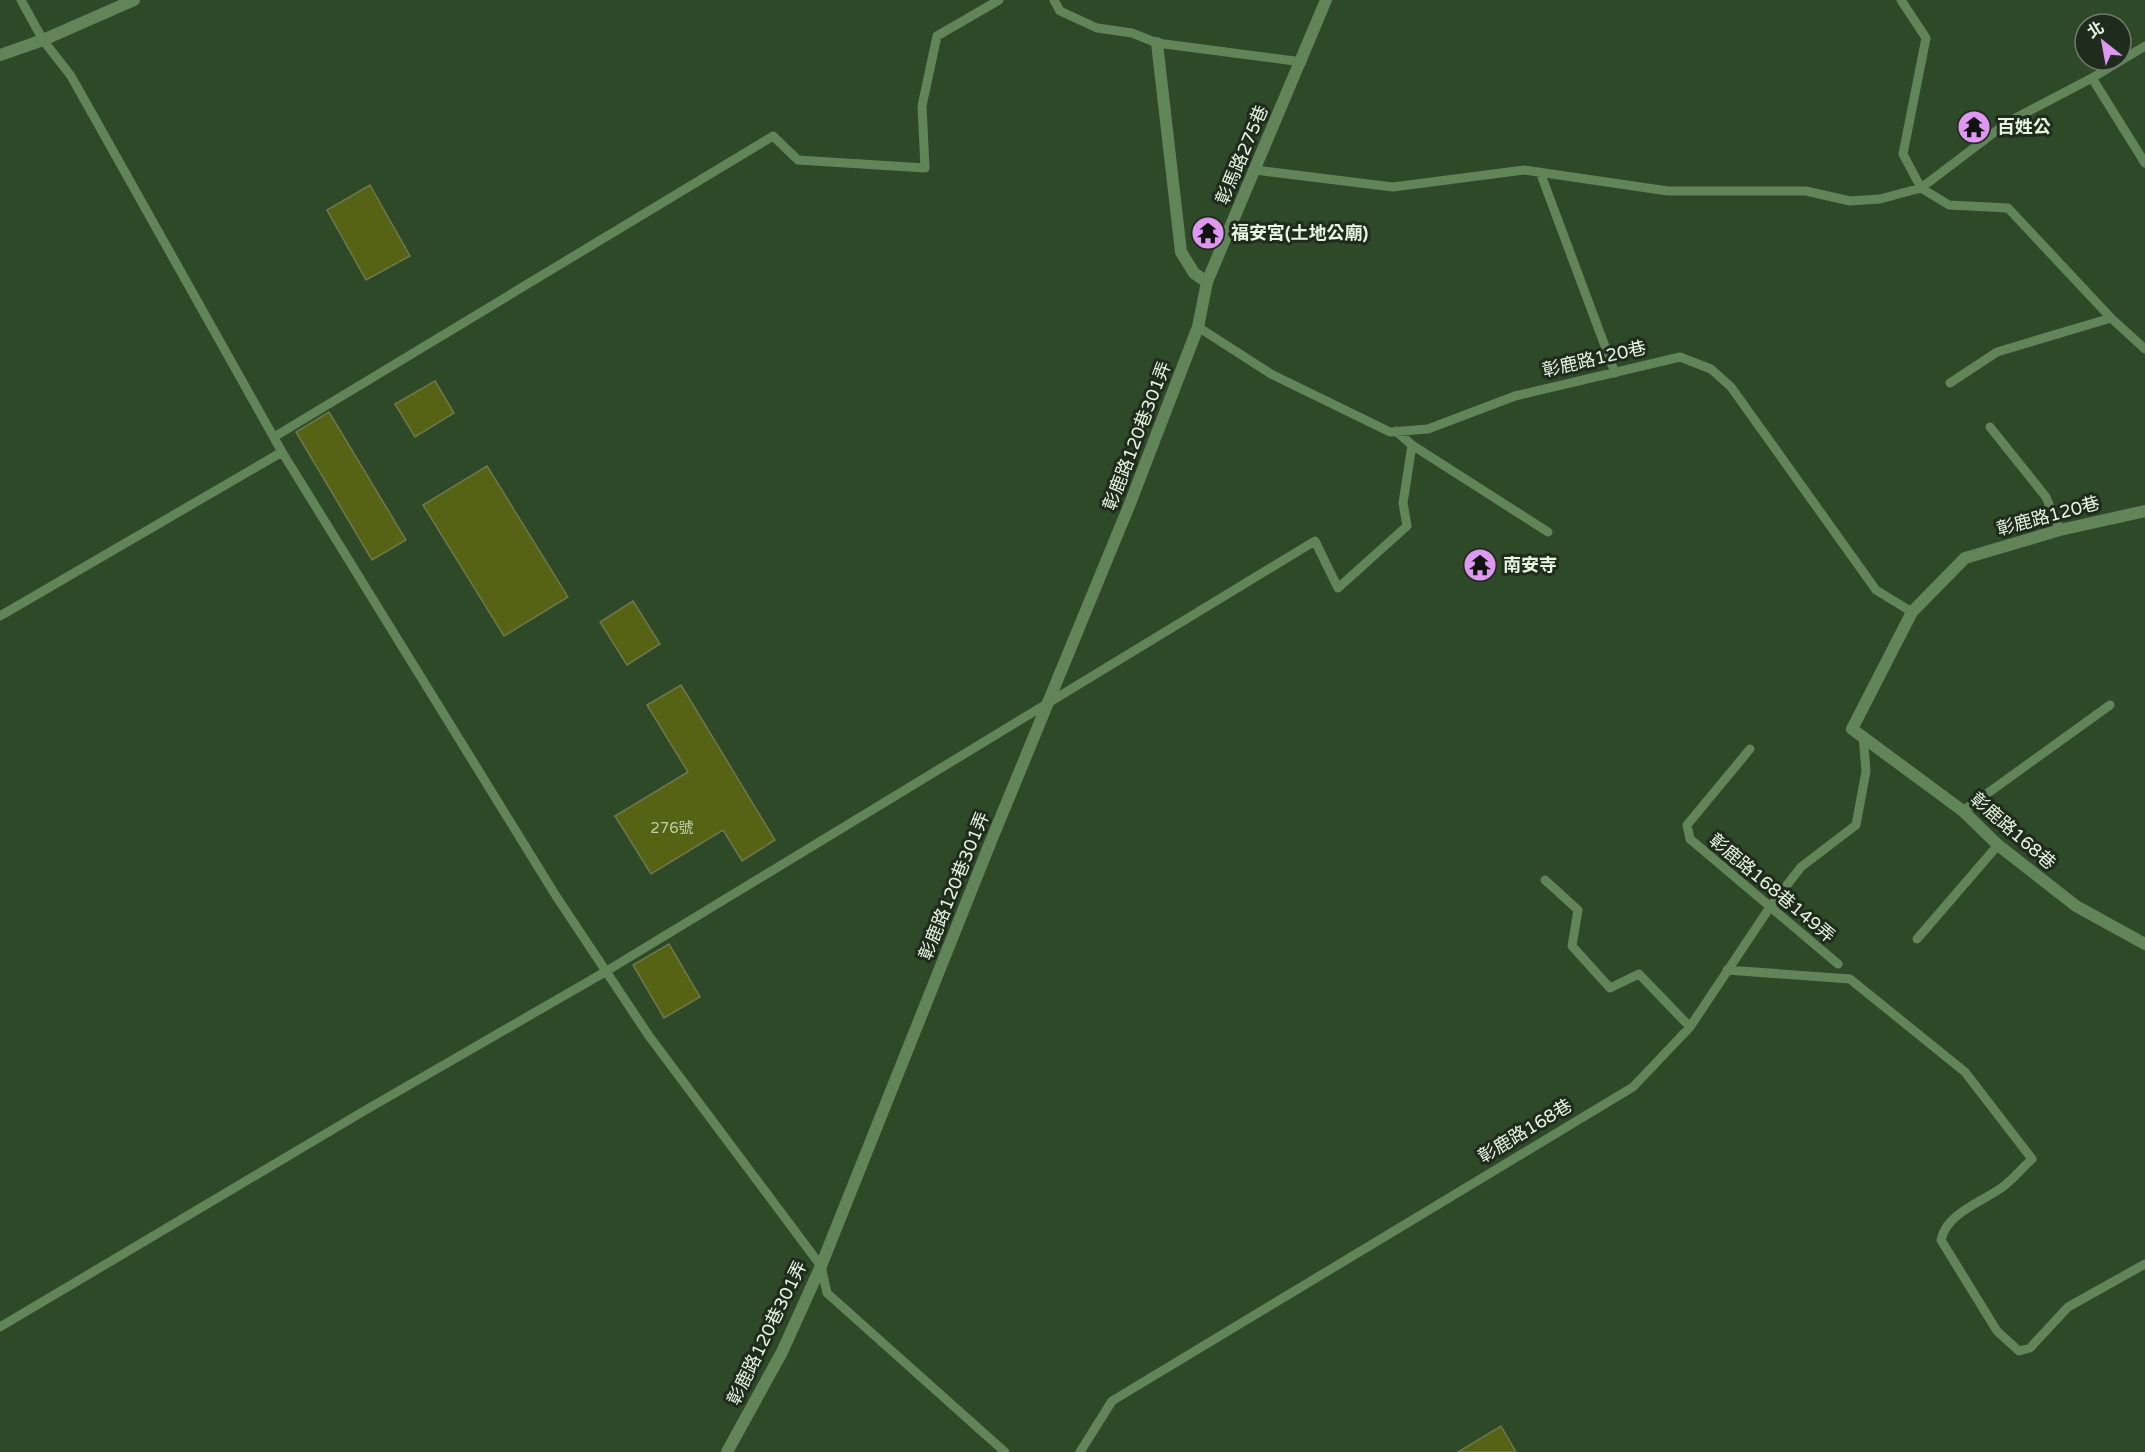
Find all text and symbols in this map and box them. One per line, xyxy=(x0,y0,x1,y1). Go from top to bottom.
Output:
north arrow xyxy=(2073,12,2133,72)
text: 北 xyxy=(2084,17,2108,43)
street label: 彰馬路275巷 xyxy=(1211,102,1273,208)
temple icon: 百姓公 xyxy=(1956,109,1992,145)
place label: 百姓公 xyxy=(1997,116,2051,138)
temple icon: 福安宮(土地公廟) xyxy=(1190,215,1226,251)
place label: 福安宮(土地公廟) xyxy=(1231,222,1369,244)
street label: 彰鹿路120巷 xyxy=(1540,336,1648,382)
street label: 彰鹿路120巷301弄 xyxy=(1098,358,1176,514)
street label: 彰鹿路120巷 xyxy=(1994,492,2102,540)
temple icon: 南安寺 xyxy=(1462,547,1498,583)
place label: 南安寺 xyxy=(1503,554,1557,576)
street label: 彰鹿路168巷 xyxy=(1966,788,2060,874)
street label: 彰鹿路120巷301弄 xyxy=(914,809,994,963)
house number: 276號 xyxy=(650,819,694,837)
street label: 彰鹿路168巷149弄 xyxy=(1704,829,1840,947)
street label: 彰鹿路168巷 xyxy=(1474,1094,1576,1168)
street label: 彰鹿路120巷301弄 xyxy=(723,1257,811,1409)

